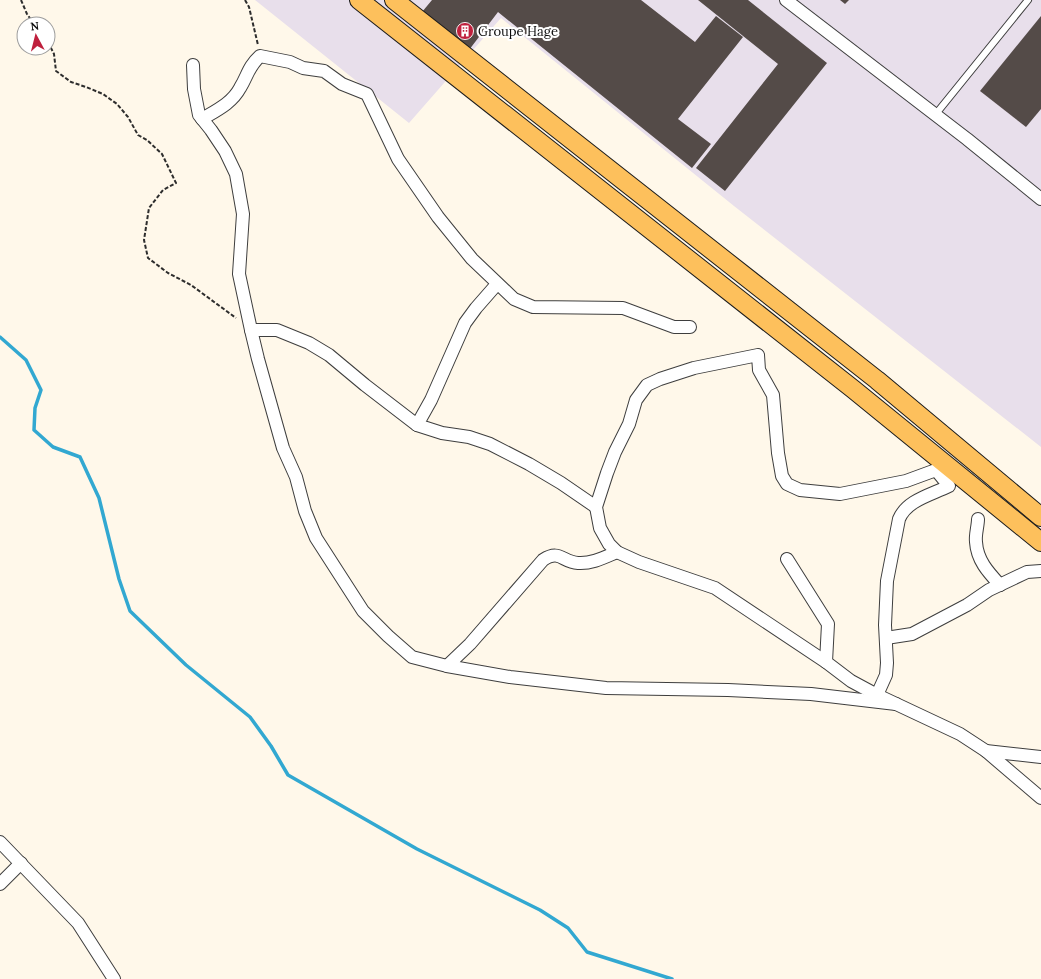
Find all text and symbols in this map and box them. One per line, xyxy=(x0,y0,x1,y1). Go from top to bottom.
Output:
north arrow xyxy=(16,16,56,56)
text: N xyxy=(30,19,40,34)
building icon: Groupe Hage xyxy=(455,21,475,41)
place label: Groupe Hage xyxy=(478,23,558,40)

